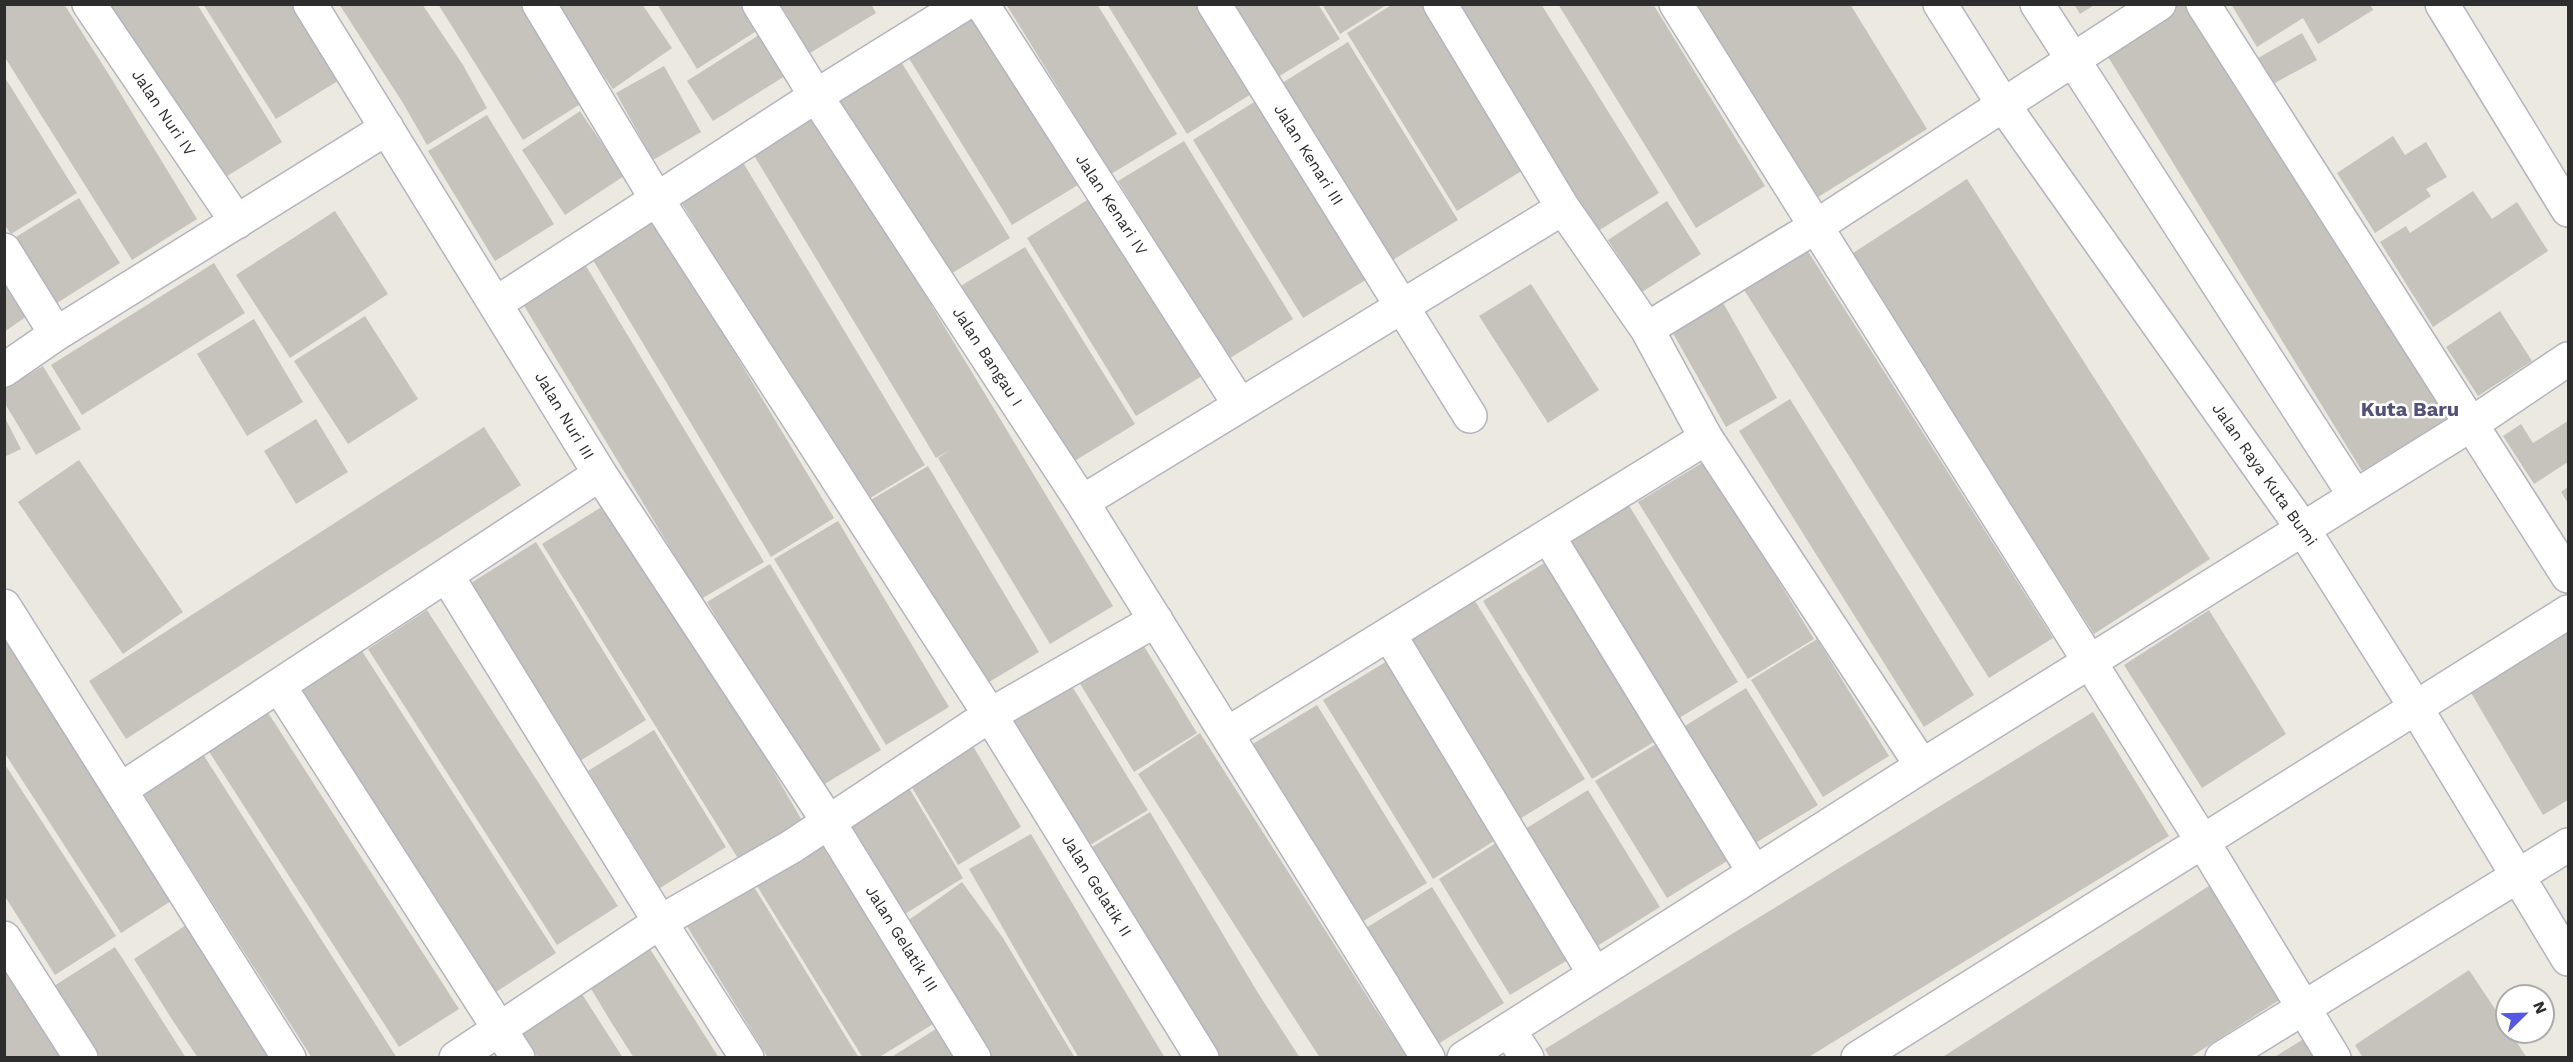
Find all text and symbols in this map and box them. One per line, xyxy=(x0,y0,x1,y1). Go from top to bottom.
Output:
street label: Jalan Nuri IV xyxy=(127,66,199,160)
street label: Jalan Kenari III xyxy=(1269,101,1347,209)
street label: Jalan Kenari IV xyxy=(1071,151,1151,259)
street label: Jalan Bangau I xyxy=(948,304,1026,410)
street label: Jalan Nuri III xyxy=(530,369,598,463)
district label: Kuta Baru xyxy=(2361,398,2459,422)
street label: Jalan Raya Kuta Bumi xyxy=(2207,400,2321,550)
street label: Jalan Gelatik II xyxy=(1057,831,1135,941)
street label: Jalan Gelatik III xyxy=(861,882,941,996)
north arrow xyxy=(2495,984,2555,1044)
text: N xyxy=(2529,998,2551,1017)

